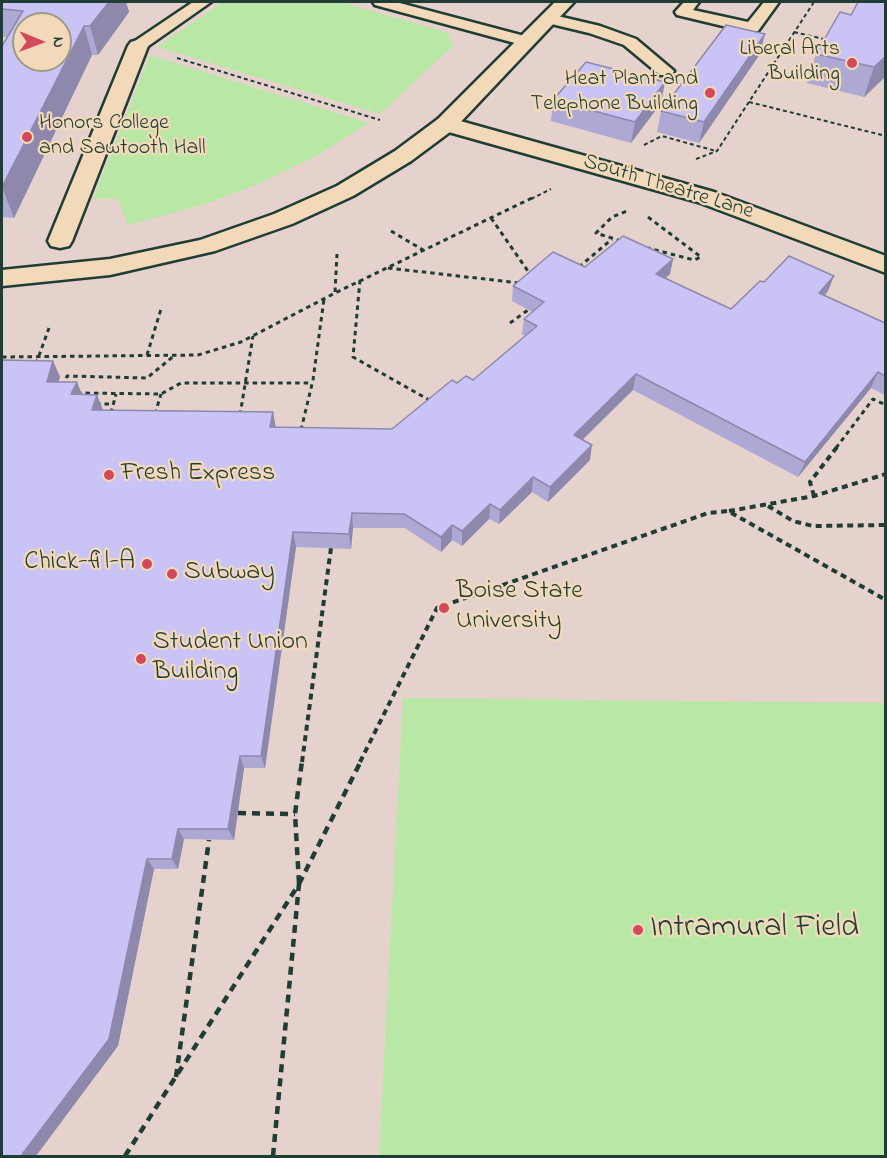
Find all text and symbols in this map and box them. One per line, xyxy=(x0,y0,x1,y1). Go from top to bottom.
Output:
north arrow xyxy=(12,12,72,72)
text: N xyxy=(46,37,70,48)
place label: Liberal Arts Building xyxy=(740,37,840,88)
marker: Liberal Arts Building xyxy=(845,56,859,70)
place label: Heat Plant and Telephone Building xyxy=(531,67,698,118)
marker: Heat Plant and Telephone Building xyxy=(703,86,717,100)
place label: Honors College and Sawtooth Hall xyxy=(39,111,206,162)
marker: Honors College and Sawtooth Hall xyxy=(20,130,34,144)
street label: South Theatre Lane xyxy=(580,150,756,226)
place label: Fresh Express xyxy=(121,459,275,491)
marker: Fresh Express xyxy=(102,468,116,482)
place label: Chick-fil-A xyxy=(24,548,135,580)
marker: Chick-fil-A xyxy=(140,557,154,571)
place label: Subway xyxy=(184,558,275,590)
marker: Subway xyxy=(165,567,179,581)
place label: Boise State University xyxy=(456,577,583,638)
marker: Boise State University xyxy=(437,601,451,615)
place label: Student Union Building xyxy=(153,628,308,690)
marker: Student Union Building xyxy=(134,652,148,666)
place label: Intramural Field xyxy=(650,911,859,949)
marker: Intramural Field xyxy=(631,923,645,937)

